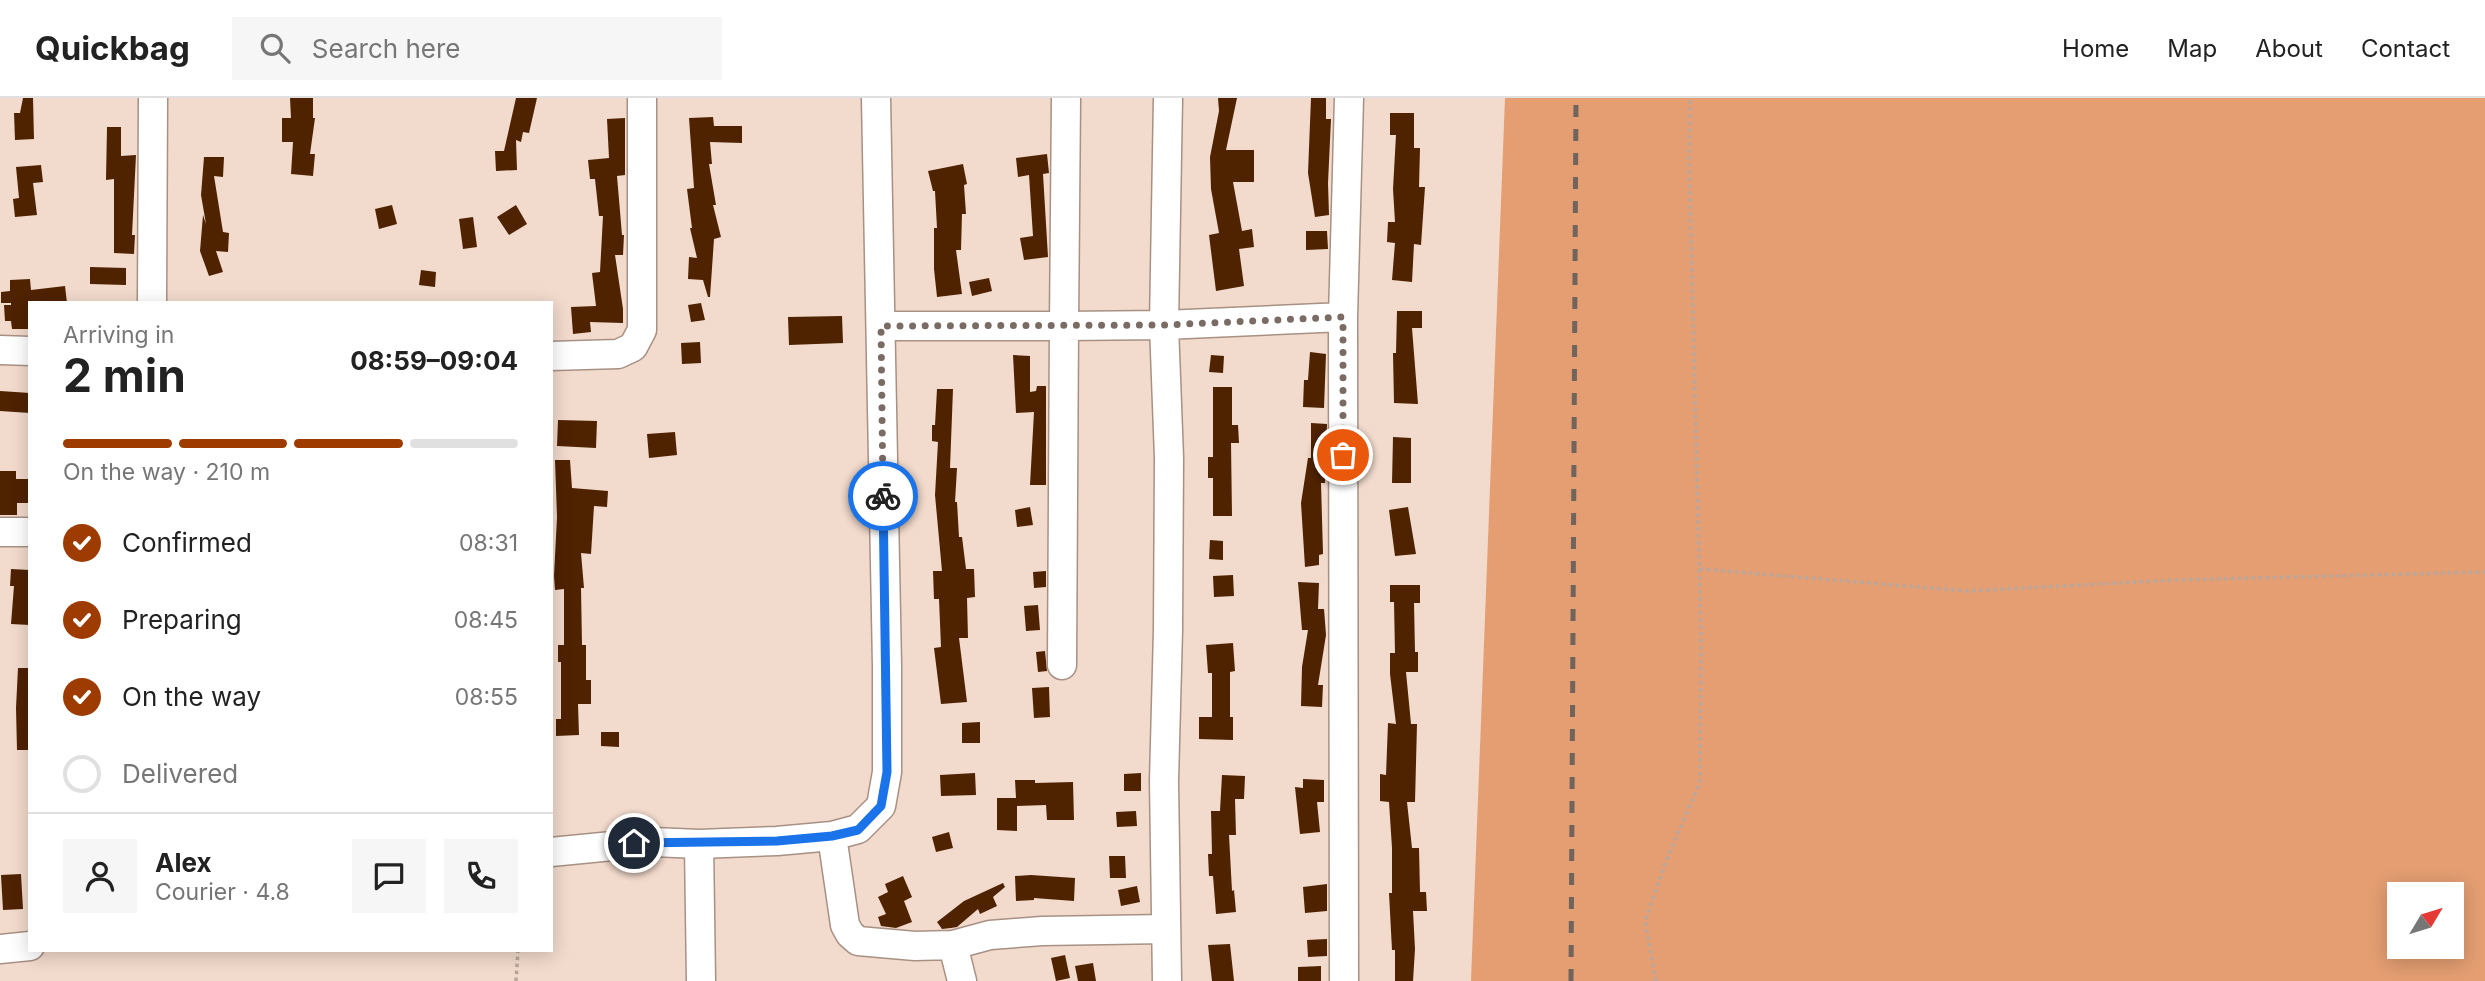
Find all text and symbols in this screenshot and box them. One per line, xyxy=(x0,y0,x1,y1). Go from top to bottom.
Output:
search box xyxy=(232,17,722,80)
text: Quickbag xyxy=(35,28,190,68)
icon: search xyxy=(256,29,294,67)
text: Search here xyxy=(312,33,460,64)
text: Home xyxy=(2062,34,2129,63)
text: Map xyxy=(2167,34,2217,63)
text: About xyxy=(2255,34,2323,63)
text: Contact xyxy=(2361,34,2450,63)
text: Arriving in xyxy=(63,321,174,349)
text: 08:59–09:04 xyxy=(350,345,518,376)
text: 2 min xyxy=(63,347,186,403)
pin xyxy=(1313,425,1373,485)
icon: bag xyxy=(1324,436,1362,474)
text: On the way · 210 m xyxy=(63,458,270,486)
courier xyxy=(848,461,918,531)
icon: bike xyxy=(864,477,902,515)
icon: check xyxy=(63,524,101,562)
text: Confirmed xyxy=(122,527,252,558)
text: 08:31 xyxy=(459,529,518,557)
icon: check xyxy=(63,601,101,639)
text: Preparing xyxy=(122,604,242,635)
text: 08:45 xyxy=(454,606,518,634)
icon: check xyxy=(63,678,101,716)
text: On the way xyxy=(122,681,261,712)
text: 08:55 xyxy=(455,683,518,711)
text: Delivered xyxy=(122,758,238,789)
pin xyxy=(604,813,664,873)
icon: home xyxy=(615,824,653,862)
button: person xyxy=(63,839,137,913)
button: chat xyxy=(352,839,426,913)
button: phone xyxy=(444,839,518,913)
text: Alex xyxy=(155,847,212,878)
text: Courier · 4.8 xyxy=(155,878,290,906)
north arrow xyxy=(2387,882,2464,959)
map controls xyxy=(2387,882,2464,959)

